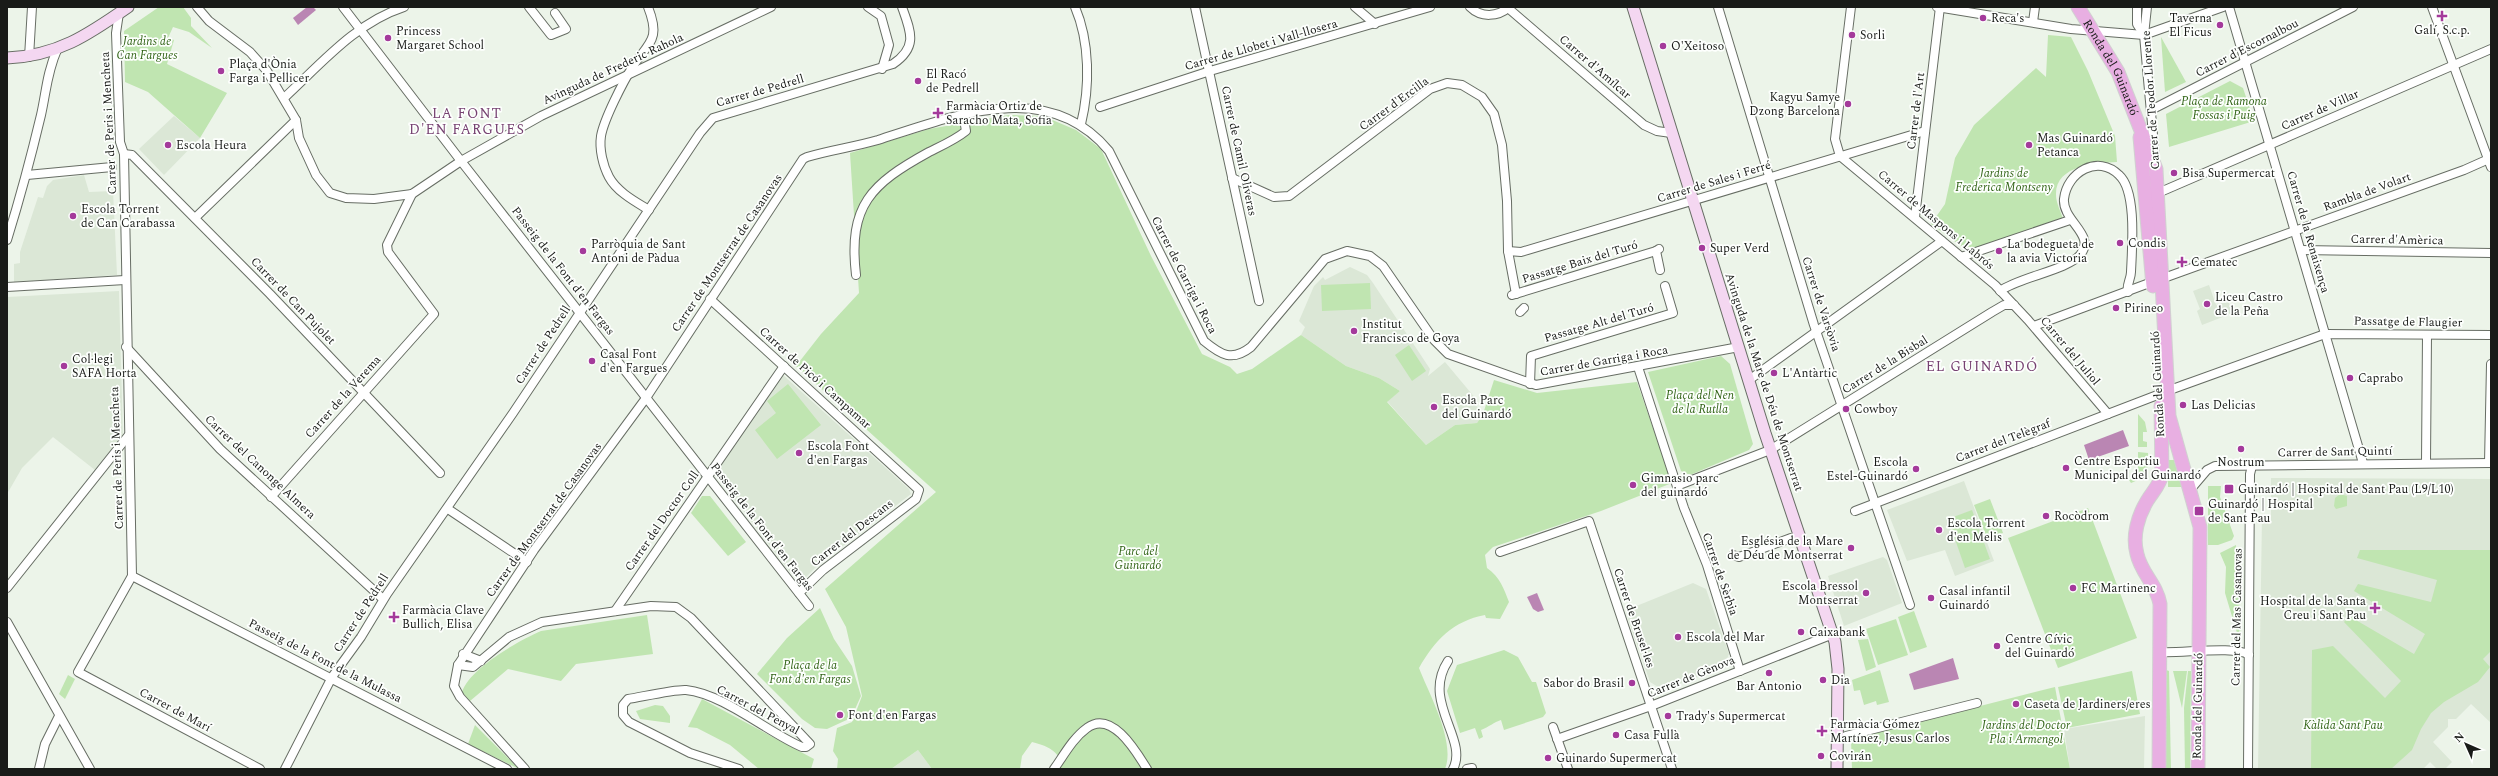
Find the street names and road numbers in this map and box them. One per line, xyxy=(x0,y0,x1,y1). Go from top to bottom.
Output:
street label: Carrer de Llobet i Vall-llosera xyxy=(1182,14,1340,76)
street label: Carrer d'Escornalbou xyxy=(2192,14,2302,82)
street label: Ronda del Guinardó xyxy=(2078,15,2144,118)
street label: Avinguda de Frederic Rahola xyxy=(539,28,687,110)
street label: Carrer d'Amílcar xyxy=(1555,30,1635,104)
street label: Carrer de Teodor Llorente xyxy=(2137,30,2165,170)
street label: Carrer de Peris i Mencheta xyxy=(96,51,122,195)
street label: Carrer de Pedrell xyxy=(714,69,806,113)
street label: Carrer de l'Art xyxy=(1902,71,1930,151)
street label: Carrer d'Ercilla xyxy=(1355,72,1433,136)
street label: Carrer de Camil Oliveras xyxy=(1216,84,1262,218)
street label: Carrer de Villar xyxy=(2278,84,2362,136)
street label: Carrer de Sales i Ferré xyxy=(1655,156,1773,208)
street label: Carrer de Maspons i Labrós xyxy=(1873,165,1999,275)
street label: Rambla de Volart xyxy=(2321,167,2413,217)
street label: Carrer de la Renaixença xyxy=(2281,169,2335,295)
street label: Carrer de Montserrat de Casanovas xyxy=(667,170,787,336)
street label: Passeig de la Font d'en Fargas xyxy=(507,202,619,340)
street label: Carrer de Garriga i Roca xyxy=(1146,213,1222,337)
street label: Carrer d'Amèrica xyxy=(2351,230,2444,250)
street label: Passatge Baix del Turó xyxy=(1520,235,1640,289)
street label: Carrer de Can Pujolet xyxy=(246,253,340,349)
street label: Carrer de Varsòvia xyxy=(1797,254,1845,354)
street label: Avinguda de la Mare de Déu de Montserrat xyxy=(1720,270,1808,494)
street label: Passatge Alt del Turó xyxy=(1542,298,1656,348)
street label: Carrer de Pedrell xyxy=(510,302,576,388)
street label: Carrer del Juliol xyxy=(2035,312,2105,390)
street label: Passatge de Flaugier xyxy=(2354,312,2463,332)
street label: Carrer de Picó i Campamar xyxy=(755,322,875,434)
street label: Ronda del Guinardó xyxy=(2146,330,2170,438)
street label: Carrer de la Bisbal xyxy=(1838,331,1932,399)
street label: Carrer de Garriga i Roca xyxy=(1538,340,1670,382)
street label: Carrer de la Verema xyxy=(300,351,386,443)
street label: Carrer de Peris i Mencheta xyxy=(105,386,129,530)
street label: Carrer del Canonge Almera xyxy=(200,410,320,524)
street label: Carrer del Telègraf xyxy=(1953,414,2054,468)
street label: Carrer de Montserrat de Casanovas xyxy=(481,439,607,601)
street label: Carrer de Sant Quintí xyxy=(2277,441,2394,463)
street label: Passeig de la Font d'en Fargas xyxy=(706,458,818,596)
street label: Carrer del Doctor Coll xyxy=(620,467,704,575)
street label: Carrer del Descans xyxy=(806,494,898,572)
street label: Carrer de Sèrbia xyxy=(1697,530,1743,618)
street label: Carrer del Mas Casanovas xyxy=(2226,548,2248,686)
street label: Carrer de Brusel·les xyxy=(1608,565,1660,671)
street label: Carrer de Pedrell xyxy=(328,570,394,656)
street label: Passeig de la Font de la Mulassa xyxy=(245,614,405,708)
street label: Carrer de Gènova xyxy=(1644,651,1738,703)
street label: Ronda del Guinardó xyxy=(2188,653,2208,759)
street label: Carrer del Penyal xyxy=(713,680,803,740)
street label: Carrer de Marí xyxy=(136,683,215,738)

